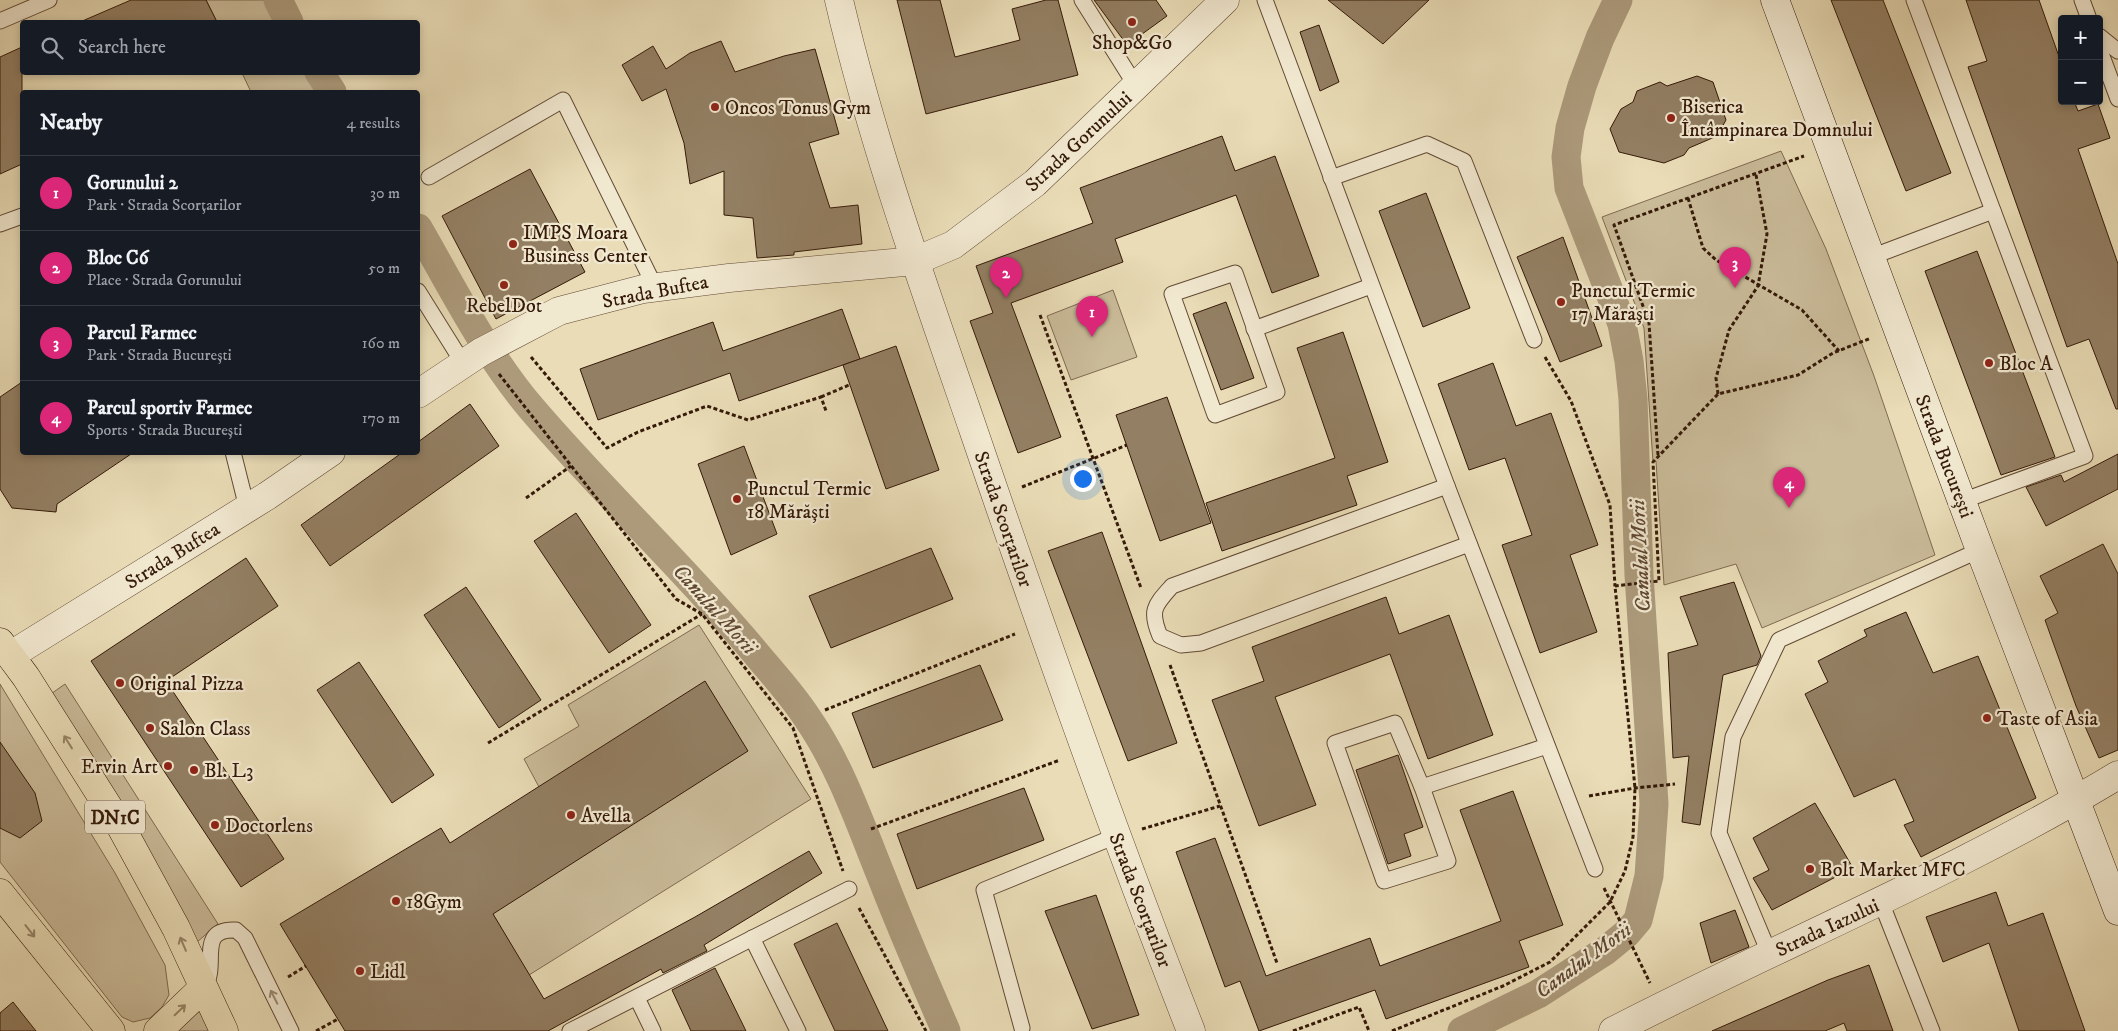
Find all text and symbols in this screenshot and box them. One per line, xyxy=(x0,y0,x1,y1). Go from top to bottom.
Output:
map controls xyxy=(2058,15,2103,105)
button: + xyxy=(2058,15,2103,60)
marker: Shop&Go xyxy=(1126,16,1138,28)
search box xyxy=(20,20,420,75)
place label: Shop&Go xyxy=(1092,31,1172,56)
icon: search xyxy=(38,34,66,62)
text: Search here xyxy=(78,36,166,59)
button: − xyxy=(2058,60,2103,105)
street label: Strada Gorunului xyxy=(1020,86,1138,198)
place label: Biserica Întâmpinarea Domnului xyxy=(1681,95,1873,143)
place label: Oncos Tonus Gym xyxy=(725,96,871,121)
marker: Oncos Tonus Gym xyxy=(709,101,721,113)
text: Nearby xyxy=(40,110,102,136)
marker: Biserica Întâmpinarea Domnului xyxy=(1665,112,1677,124)
text: 4 results xyxy=(347,113,400,133)
text: Gorunului 2 xyxy=(87,172,178,195)
text: 1 xyxy=(53,183,59,203)
text: 30 m xyxy=(370,183,400,203)
text: Park · Strada Scorțarilor xyxy=(87,195,241,215)
place label: IMPS Moara Business Center xyxy=(523,221,648,269)
marker: IMPS Moara Business Center xyxy=(507,238,519,250)
text: Bloc C6 xyxy=(87,247,149,270)
pin: 3 xyxy=(1719,247,1751,288)
pin: 2 xyxy=(990,257,1022,298)
text: 2 xyxy=(52,258,60,278)
text: 50 m xyxy=(368,258,400,278)
text: Place · Strada Gorunului xyxy=(87,270,242,290)
street label: Strada Buftea xyxy=(600,270,711,315)
marker: RebelDot xyxy=(498,279,510,291)
place label: Punctul Termic 17 Mărăști xyxy=(1571,279,1696,327)
place label: RebelDot xyxy=(466,294,542,319)
pin: 1 xyxy=(1076,296,1108,337)
marker: Punctul Termic 17 Mărăști xyxy=(1555,296,1567,308)
text: Parcul Farmec xyxy=(87,322,197,345)
text: 3 xyxy=(53,333,59,353)
text: 160 m xyxy=(362,333,400,353)
text: Park · Strada București xyxy=(87,345,232,365)
place label: Bloc A xyxy=(1999,352,2053,377)
marker: Bloc A xyxy=(1983,357,1995,369)
street label: Strada București xyxy=(1909,391,1979,522)
text: Parcul sportiv Farmec xyxy=(87,397,252,420)
text: 4 xyxy=(51,408,61,428)
text: 170 m xyxy=(362,408,400,428)
text: Sports · Strada București xyxy=(87,420,242,440)
street label: Strada Scorțarilor xyxy=(968,448,1038,591)
your location xyxy=(1070,466,1096,492)
pin: 4 xyxy=(1773,467,1805,508)
place label: Punctul Termic 18 Mărăști xyxy=(747,477,872,525)
marker: Punctul Termic 18 Mărăști xyxy=(731,493,743,505)
water label: Canalul Morii xyxy=(1625,497,1657,613)
street label: Strada Buftea xyxy=(121,517,225,595)
water label: Canalul Morii xyxy=(667,559,763,661)
place label: Original Pizza xyxy=(130,672,244,697)
marker: Original Pizza xyxy=(114,677,126,689)
place label: Taste of Asia xyxy=(1997,707,2098,732)
marker: Taste of Asia xyxy=(1981,712,1993,724)
place label: Salon Class xyxy=(160,717,251,742)
marker: Salon Class xyxy=(144,722,156,734)
one-way arrow xyxy=(62,736,72,750)
place label: Ervin Art xyxy=(81,755,158,780)
place label: Bl. L3 xyxy=(204,759,253,784)
marker: Ervin Art xyxy=(162,760,174,772)
marker: Bl. L3 xyxy=(188,764,200,776)
road number: DN1C xyxy=(85,800,145,834)
place label: Avella xyxy=(581,804,631,829)
marker: Avella xyxy=(565,809,577,821)
place label: Doctorlens xyxy=(225,814,313,839)
marker: Doctorlens xyxy=(209,819,221,831)
street label: Strada Scorțarilor xyxy=(1102,830,1177,972)
place label: Bolt Market MFC xyxy=(1820,858,1966,883)
marker: Bolt Market MFC xyxy=(1804,863,1816,875)
place label: 18Gym xyxy=(406,890,462,915)
street label: Strada Iazului xyxy=(1772,893,1883,963)
marker: 18Gym xyxy=(390,895,402,907)
water label: Canalul Morii xyxy=(1530,916,1638,1005)
one-way arrow xyxy=(25,924,35,938)
one-way arrow xyxy=(178,937,188,952)
place label: Lidl xyxy=(370,960,406,985)
marker: Lidl xyxy=(354,965,366,977)
one-way arrow xyxy=(269,990,278,1005)
one-way arrow xyxy=(174,1004,186,1016)

